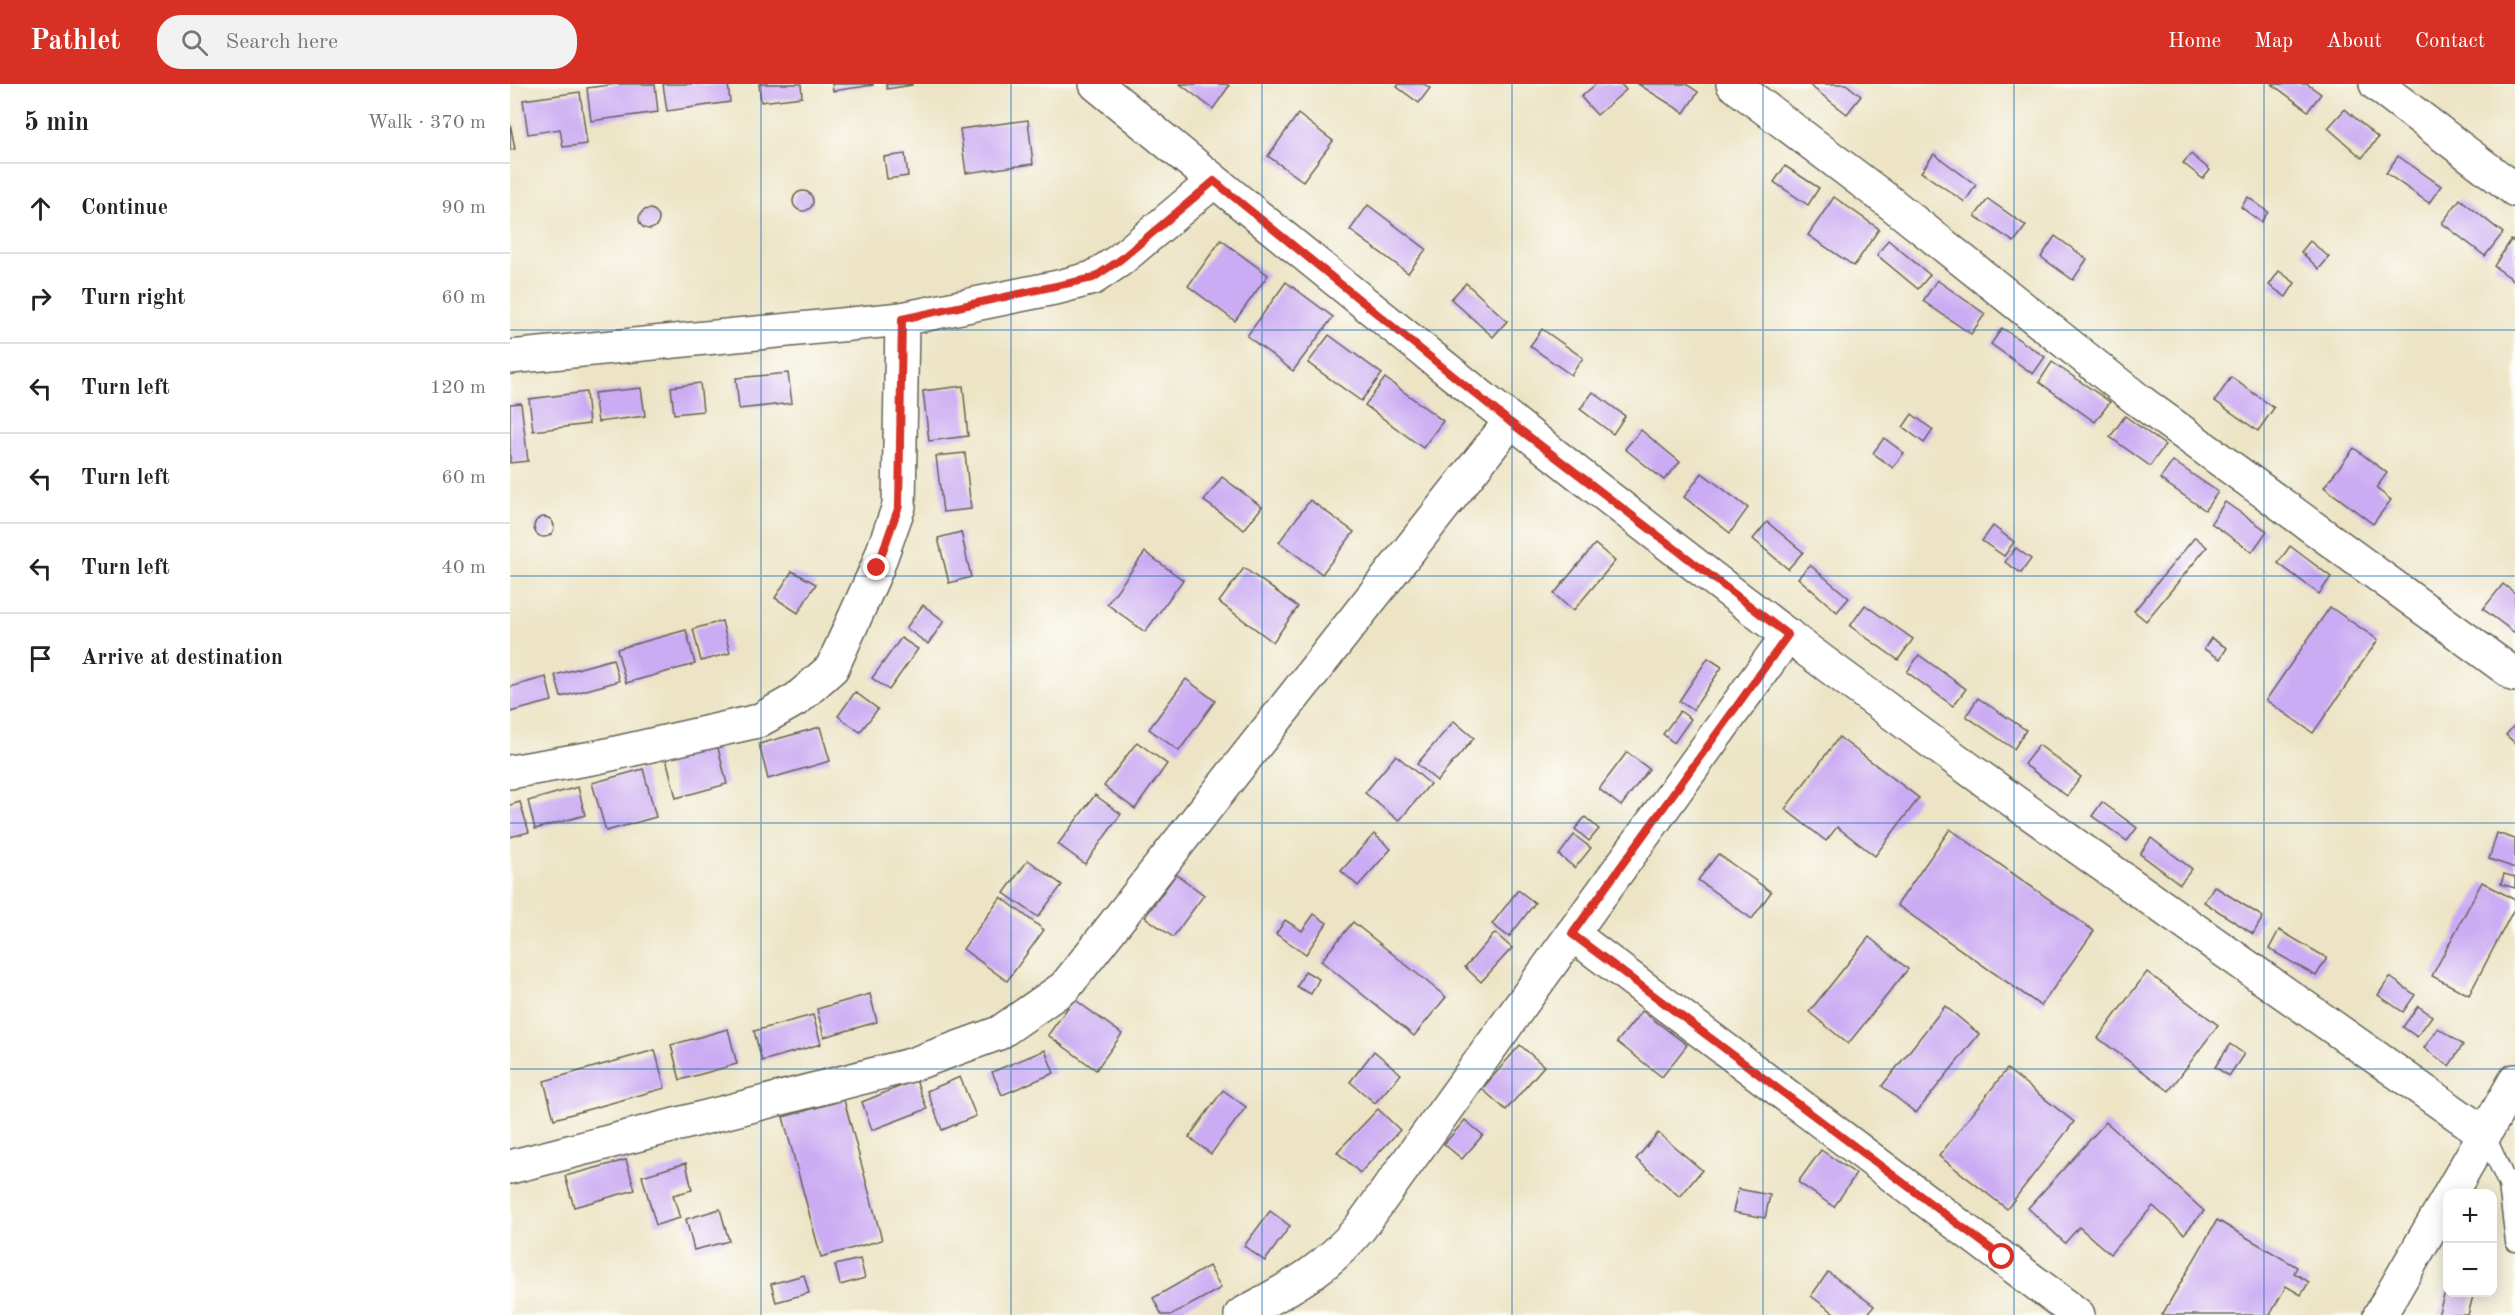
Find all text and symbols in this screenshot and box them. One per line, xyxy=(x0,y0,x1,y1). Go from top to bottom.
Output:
search box xyxy=(157,15,577,69)
icon: search xyxy=(178,26,211,59)
text: Pathlet xyxy=(30,28,121,56)
text: Search here xyxy=(226,31,338,53)
text: Home xyxy=(2168,31,2221,52)
text: Map xyxy=(2254,31,2293,52)
text: About xyxy=(2326,31,2382,52)
text: Contact xyxy=(2415,31,2485,52)
text: 5 min xyxy=(24,110,89,136)
text: Walk · 370 m xyxy=(367,113,486,133)
icon: ahead xyxy=(24,192,57,225)
text: Continue xyxy=(81,197,168,219)
text: 90 m xyxy=(441,198,486,218)
icon: right xyxy=(24,282,57,315)
text: Turn right xyxy=(81,287,185,309)
text: 60 m xyxy=(441,288,486,308)
icon: left xyxy=(24,372,57,405)
text: Turn left xyxy=(81,377,170,399)
text: 120 m xyxy=(430,378,486,398)
icon: left xyxy=(24,462,57,495)
text: Turn left xyxy=(81,467,170,489)
text: 60 m xyxy=(441,468,486,488)
icon: left xyxy=(24,552,57,585)
route end xyxy=(863,554,889,580)
text: Turn left xyxy=(81,557,170,579)
text: 40 m xyxy=(441,558,486,578)
icon: arrive xyxy=(24,642,57,675)
text: Arrive at destination xyxy=(81,647,283,669)
map controls xyxy=(2443,1189,2497,1297)
button: + xyxy=(2443,1189,2497,1243)
route start xyxy=(1988,1243,2014,1269)
button: − xyxy=(2443,1243,2497,1297)

